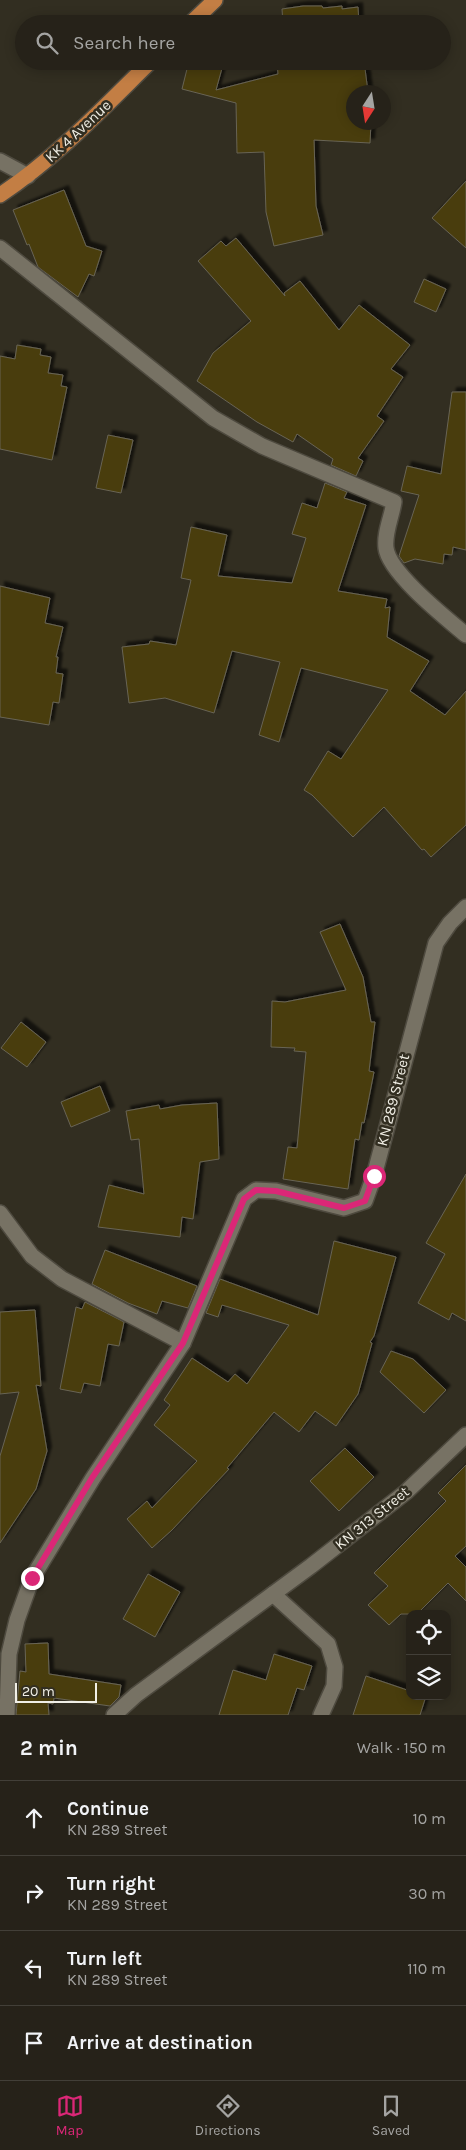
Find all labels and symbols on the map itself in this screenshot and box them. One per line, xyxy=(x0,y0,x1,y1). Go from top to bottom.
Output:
north arrow xyxy=(346,85,391,130)
street label: KK 4 Avenue xyxy=(41,96,115,166)
street label: KN 289 Street xyxy=(373,1052,413,1148)
route start xyxy=(363,1165,386,1188)
street label: KN 313 Street xyxy=(331,1482,413,1553)
route end xyxy=(21,1567,44,1590)
scale bar xyxy=(15,1680,98,1703)

